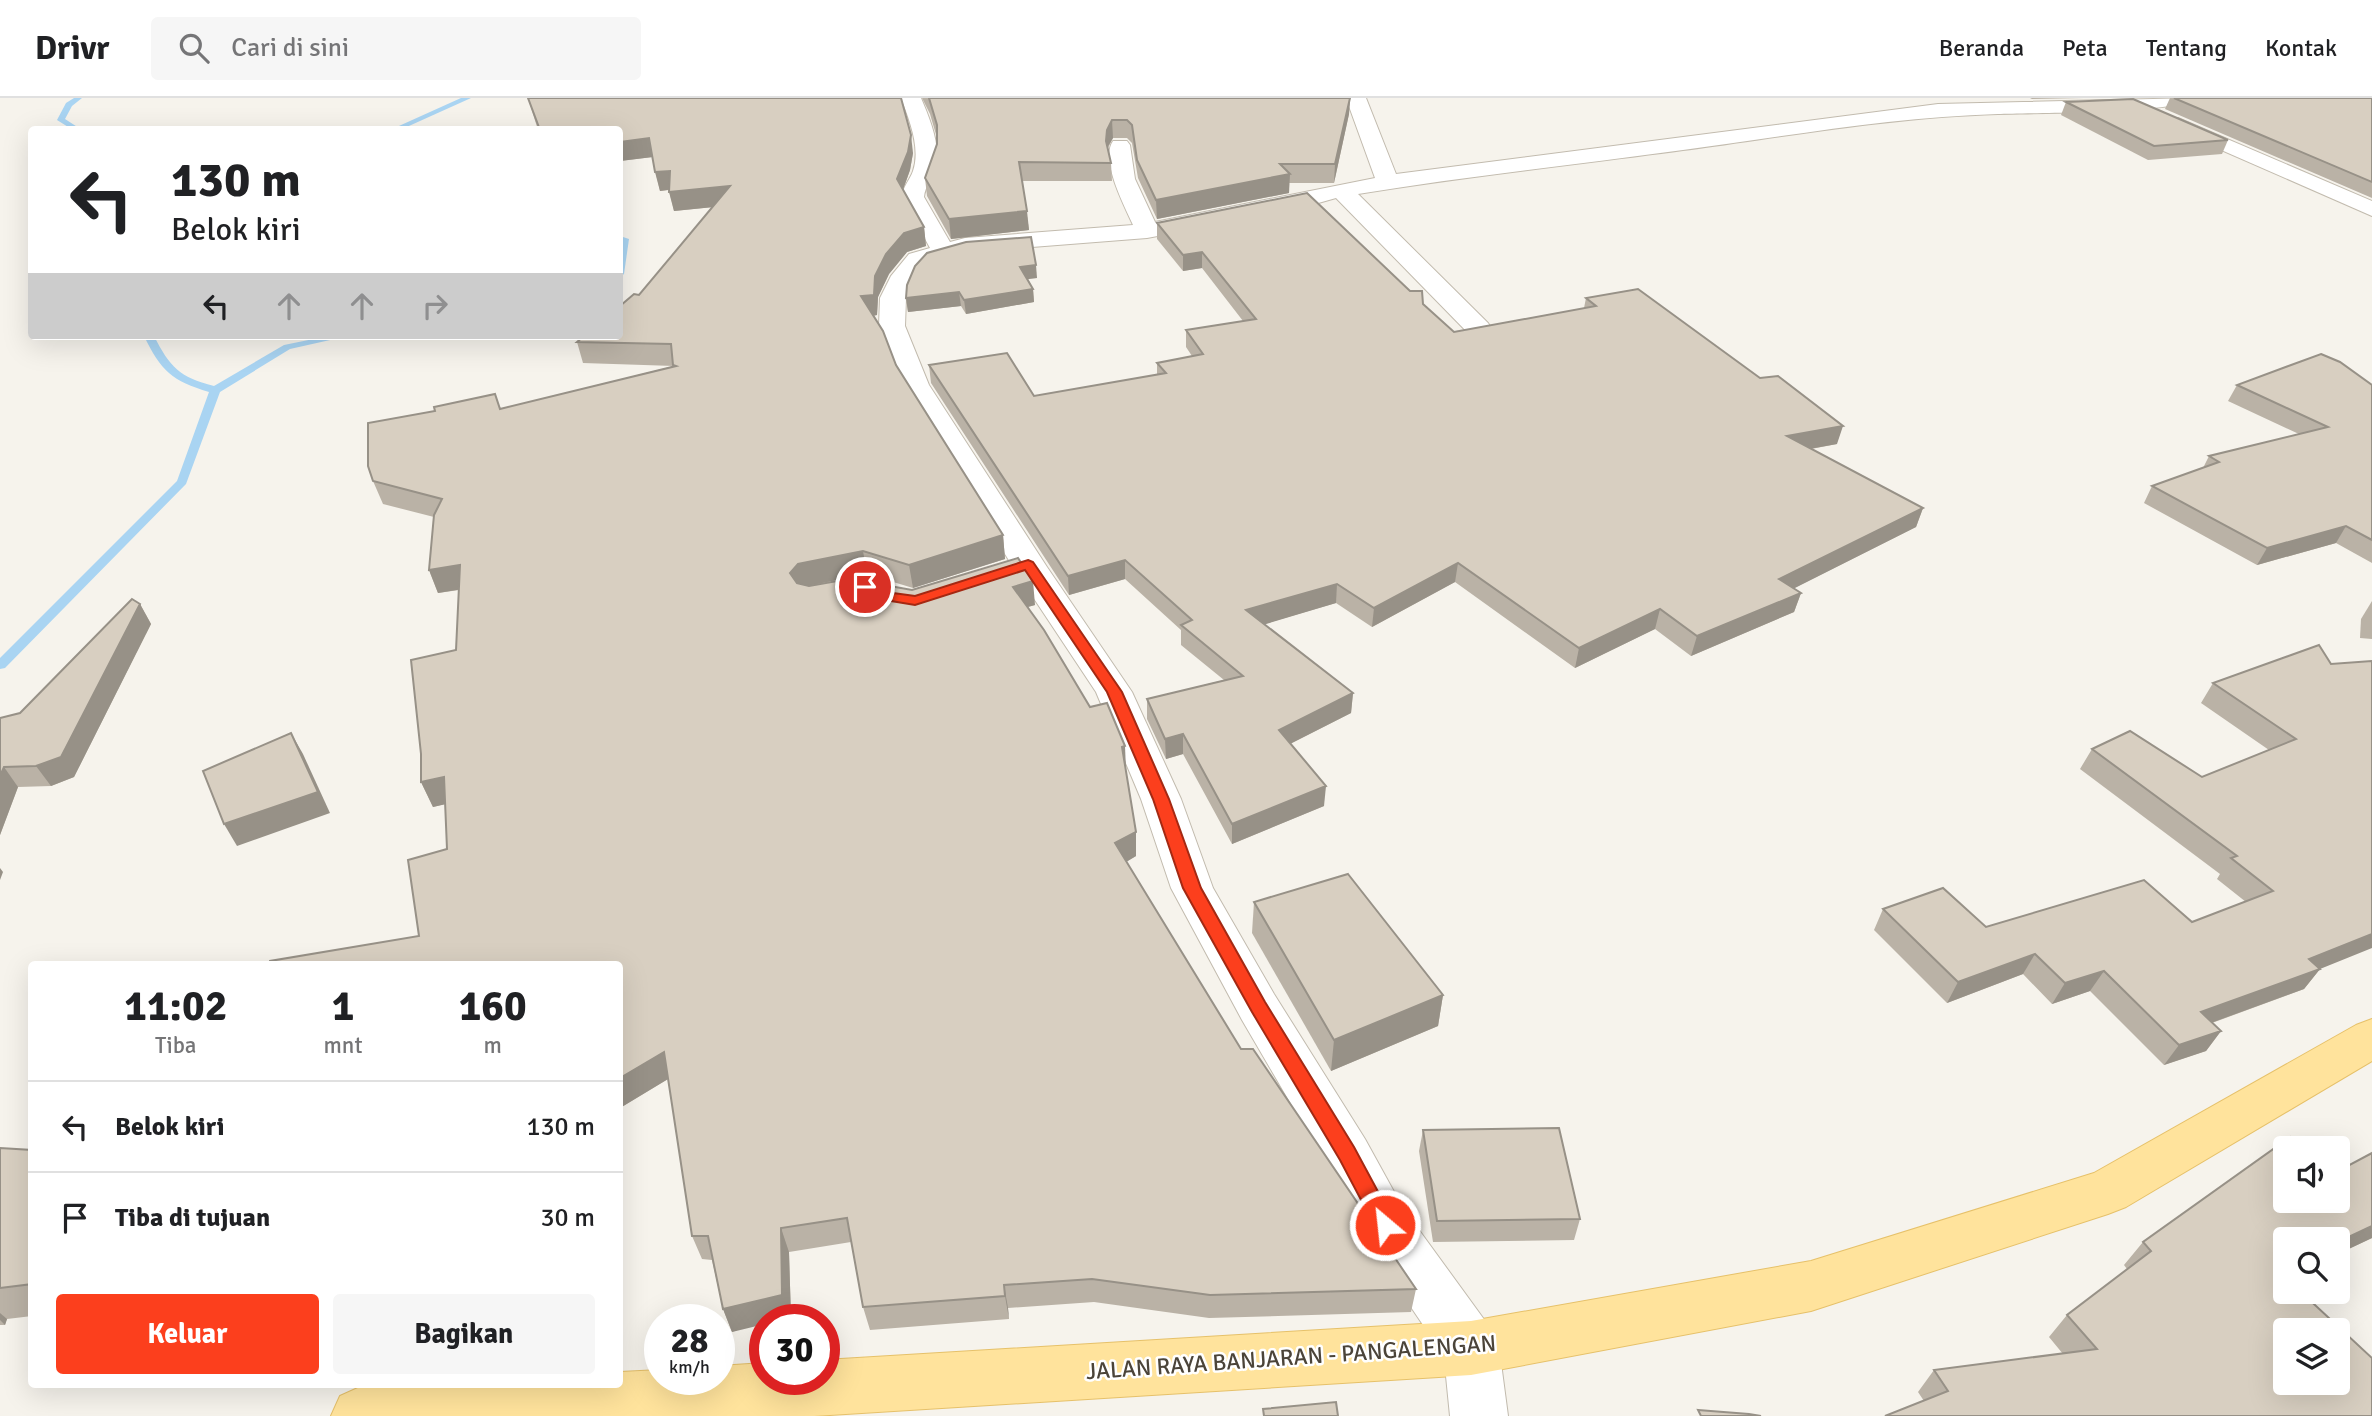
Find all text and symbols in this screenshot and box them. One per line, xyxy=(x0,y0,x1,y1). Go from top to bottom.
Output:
search box xyxy=(151,17,641,80)
text: Drivr xyxy=(35,28,109,69)
icon: search xyxy=(175,29,213,67)
text: Cari di sini xyxy=(231,32,349,64)
text: Beranda xyxy=(1939,33,2024,63)
text: Peta xyxy=(2062,33,2108,63)
text: Tentang xyxy=(2146,33,2227,63)
text: Kontak xyxy=(2265,33,2337,63)
text: 130 m xyxy=(171,150,301,210)
icon: left xyxy=(56,154,147,245)
text: Belok kiri xyxy=(171,210,301,249)
icon: left xyxy=(197,287,235,325)
icon: ahead xyxy=(270,287,308,325)
icon: ahead xyxy=(343,287,381,325)
icon: right xyxy=(416,287,454,325)
pin xyxy=(835,557,895,617)
icon: arrive xyxy=(846,568,884,606)
text: 11:02 xyxy=(124,981,227,1032)
text: 1 xyxy=(332,981,354,1032)
text: 160 xyxy=(459,981,527,1032)
text: Tiba xyxy=(155,1031,196,1060)
text: mnt xyxy=(324,1031,362,1060)
text: m xyxy=(484,1031,502,1060)
icon: left xyxy=(56,1108,94,1146)
text: Belok kiri xyxy=(115,1111,224,1143)
text: 130 m xyxy=(526,1111,595,1143)
map controls xyxy=(2273,1136,2350,1395)
button: sound xyxy=(2273,1136,2350,1213)
position arrow xyxy=(1348,1188,1422,1262)
icon: arrive xyxy=(56,1199,94,1237)
text: Tiba di tujuan xyxy=(115,1202,270,1234)
text: 30 m xyxy=(540,1202,595,1234)
button: search xyxy=(2273,1227,2350,1304)
button: Keluar xyxy=(56,1294,319,1374)
button: Bagikan xyxy=(333,1294,595,1374)
speed limit sign: 30 xyxy=(749,1304,840,1395)
button: layers xyxy=(2273,1318,2350,1395)
text: 28 xyxy=(671,1319,708,1362)
street label: JALAN RAYA BANJARAN - PANGALENGAN xyxy=(1085,1329,1497,1386)
text: km/h xyxy=(669,1356,710,1378)

